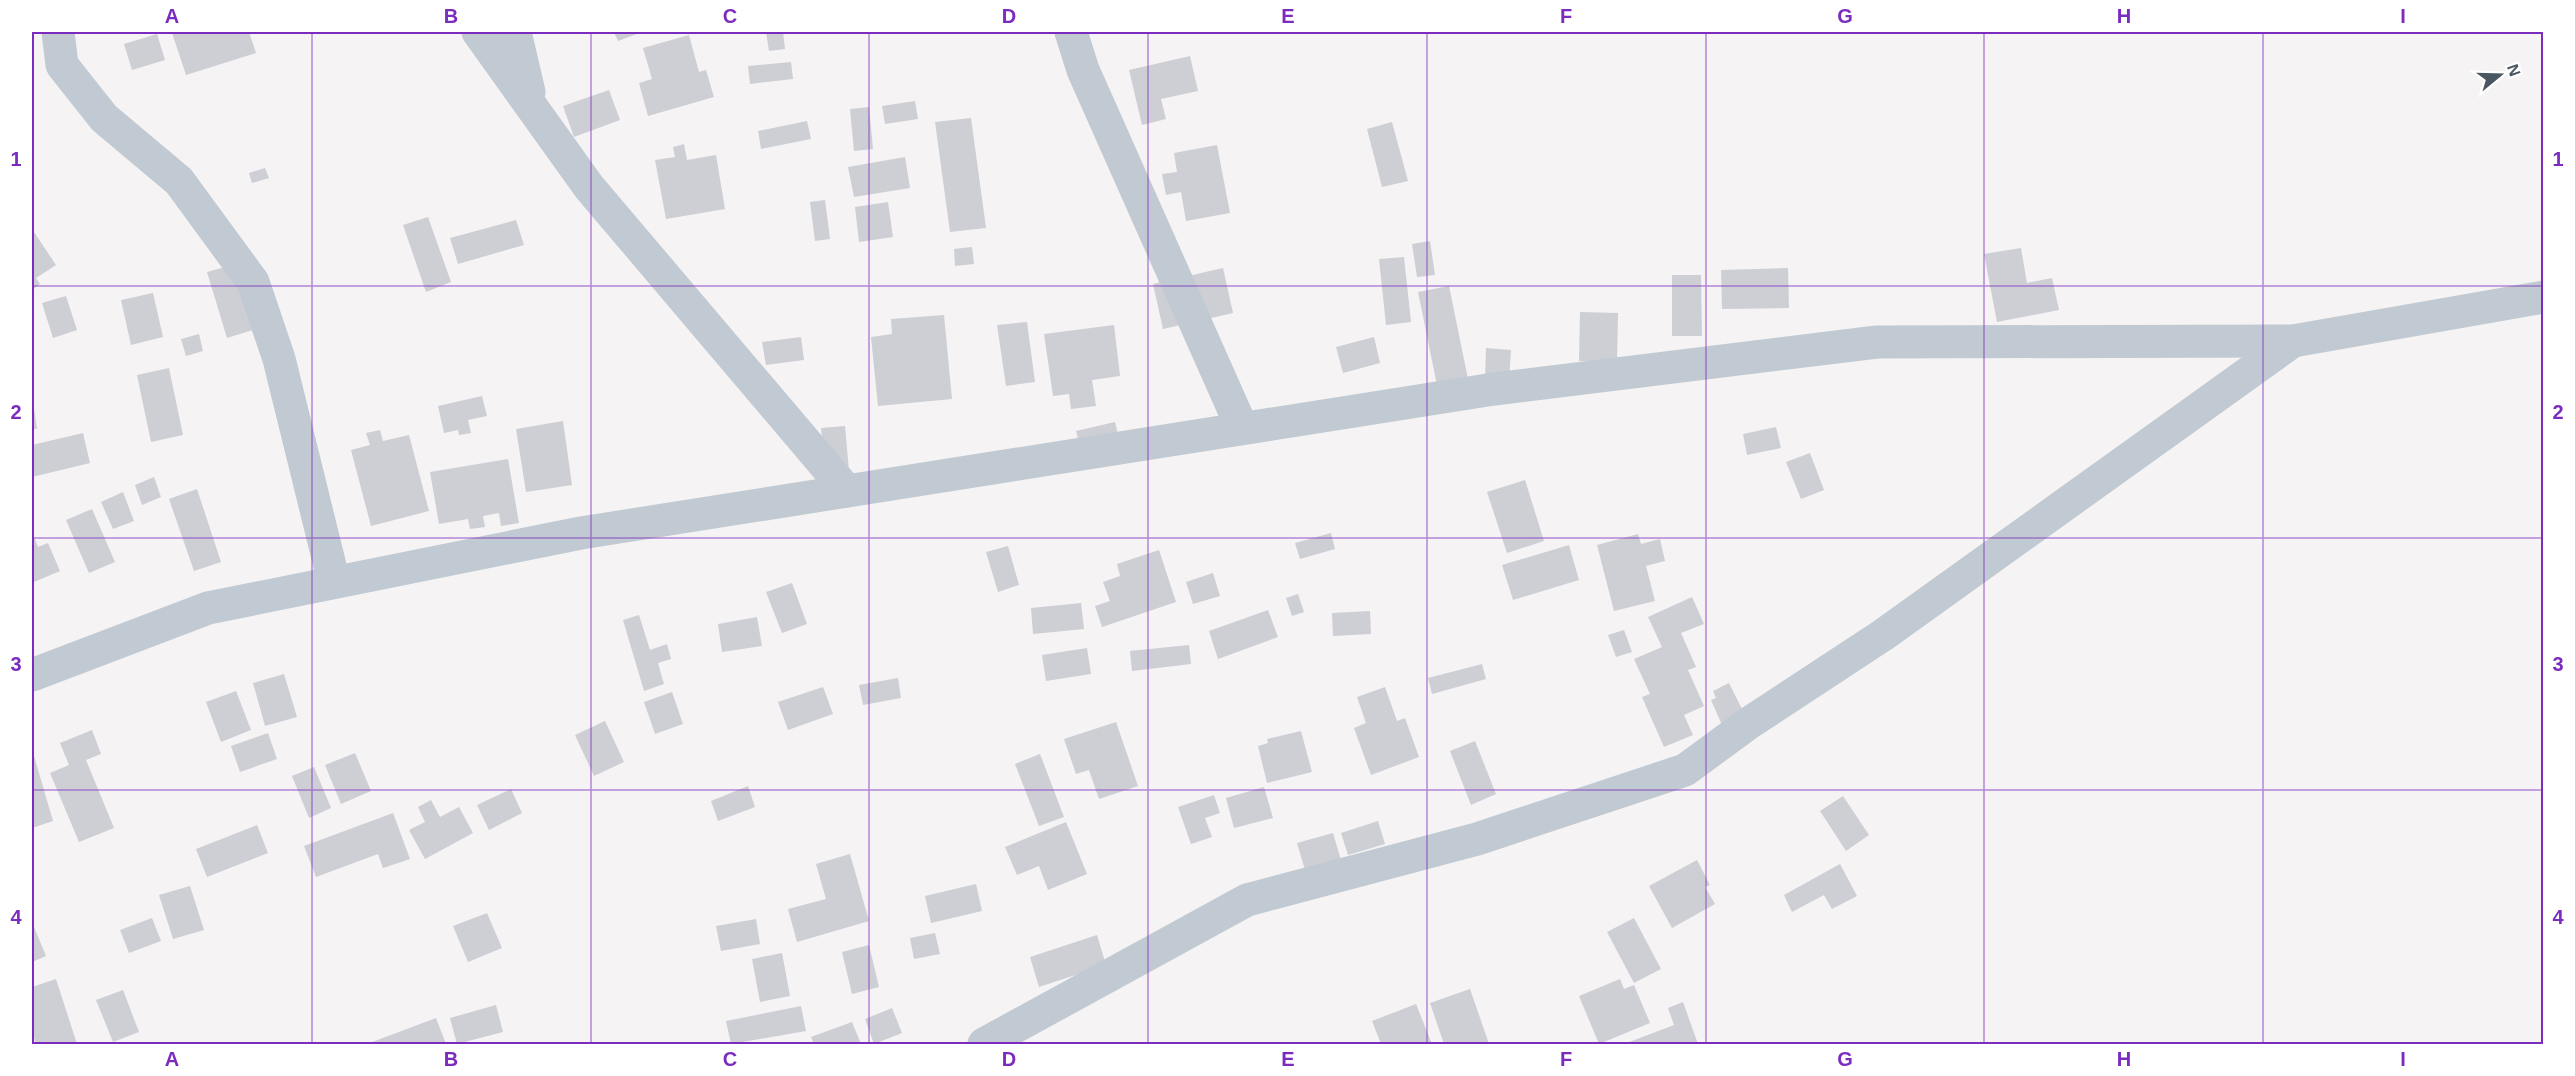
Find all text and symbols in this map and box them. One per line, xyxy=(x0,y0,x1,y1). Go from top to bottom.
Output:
text: A xyxy=(165,5,179,27)
text: B xyxy=(444,5,458,27)
text: C xyxy=(723,5,737,27)
text: D xyxy=(1002,5,1016,27)
text: E xyxy=(1281,5,1295,27)
text: F xyxy=(1560,5,1572,27)
text: G xyxy=(1837,5,1853,27)
text: H xyxy=(2117,5,2131,27)
text: I xyxy=(2400,5,2406,27)
north arrow xyxy=(2470,45,2530,105)
text: N xyxy=(2504,62,2524,79)
text: 1 xyxy=(10,148,22,170)
text: 1 xyxy=(2552,148,2564,170)
text: 2 xyxy=(10,401,22,423)
text: 2 xyxy=(2552,401,2564,423)
text: 3 xyxy=(10,653,22,675)
text: 3 xyxy=(2552,653,2564,675)
text: 4 xyxy=(10,906,22,928)
text: 4 xyxy=(2552,906,2564,928)
text: A xyxy=(165,1048,179,1070)
text: B xyxy=(444,1048,458,1070)
text: C xyxy=(723,1048,737,1070)
text: D xyxy=(1002,1048,1016,1070)
text: E xyxy=(1281,1048,1295,1070)
text: F xyxy=(1560,1048,1572,1070)
text: G xyxy=(1837,1048,1853,1070)
text: H xyxy=(2117,1048,2131,1070)
text: I xyxy=(2400,1048,2406,1070)

